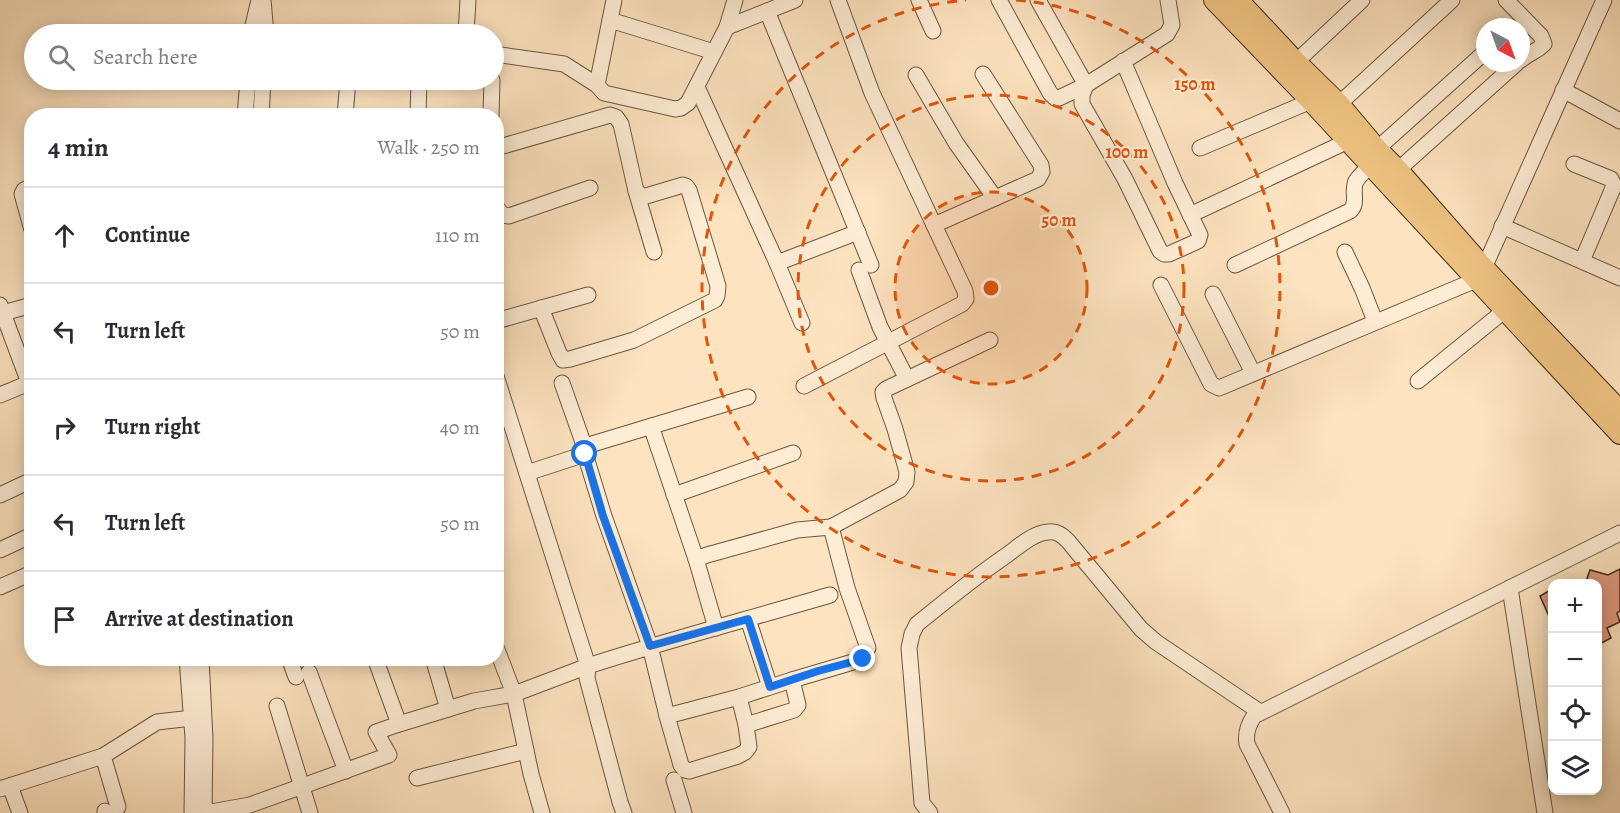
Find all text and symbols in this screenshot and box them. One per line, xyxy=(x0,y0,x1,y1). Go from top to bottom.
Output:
north arrow xyxy=(1476,18,1530,72)
search box xyxy=(24,24,504,90)
icon: search xyxy=(45,41,78,74)
text: Search here xyxy=(93,42,198,72)
text: 150 m xyxy=(1174,72,1216,96)
text: 4 min xyxy=(48,130,109,165)
text: Walk · 250 m xyxy=(378,134,480,161)
text: 100 m xyxy=(1106,140,1148,164)
text: 50 m xyxy=(1042,208,1076,232)
icon: ahead xyxy=(48,219,81,252)
text: Continue xyxy=(105,220,190,250)
text: 110 m xyxy=(435,222,480,249)
centre of rings xyxy=(981,278,1001,298)
icon: left xyxy=(48,315,81,348)
text: Turn left xyxy=(105,316,185,346)
text: 50 m xyxy=(440,318,480,345)
icon: right xyxy=(48,411,81,444)
text: Turn right xyxy=(105,412,201,442)
text: 40 m xyxy=(440,414,480,441)
route start xyxy=(571,440,597,466)
icon: left xyxy=(48,507,81,540)
text: Turn left xyxy=(105,508,185,538)
text: 50 m xyxy=(440,510,480,537)
map controls xyxy=(1548,579,1602,795)
button: + xyxy=(1548,579,1602,633)
icon: arrive xyxy=(48,603,81,636)
text: Arrive at destination xyxy=(105,604,294,634)
button: − xyxy=(1548,633,1602,687)
route end xyxy=(849,645,875,671)
button: locate xyxy=(1548,687,1602,741)
button: layers xyxy=(1548,741,1602,795)

